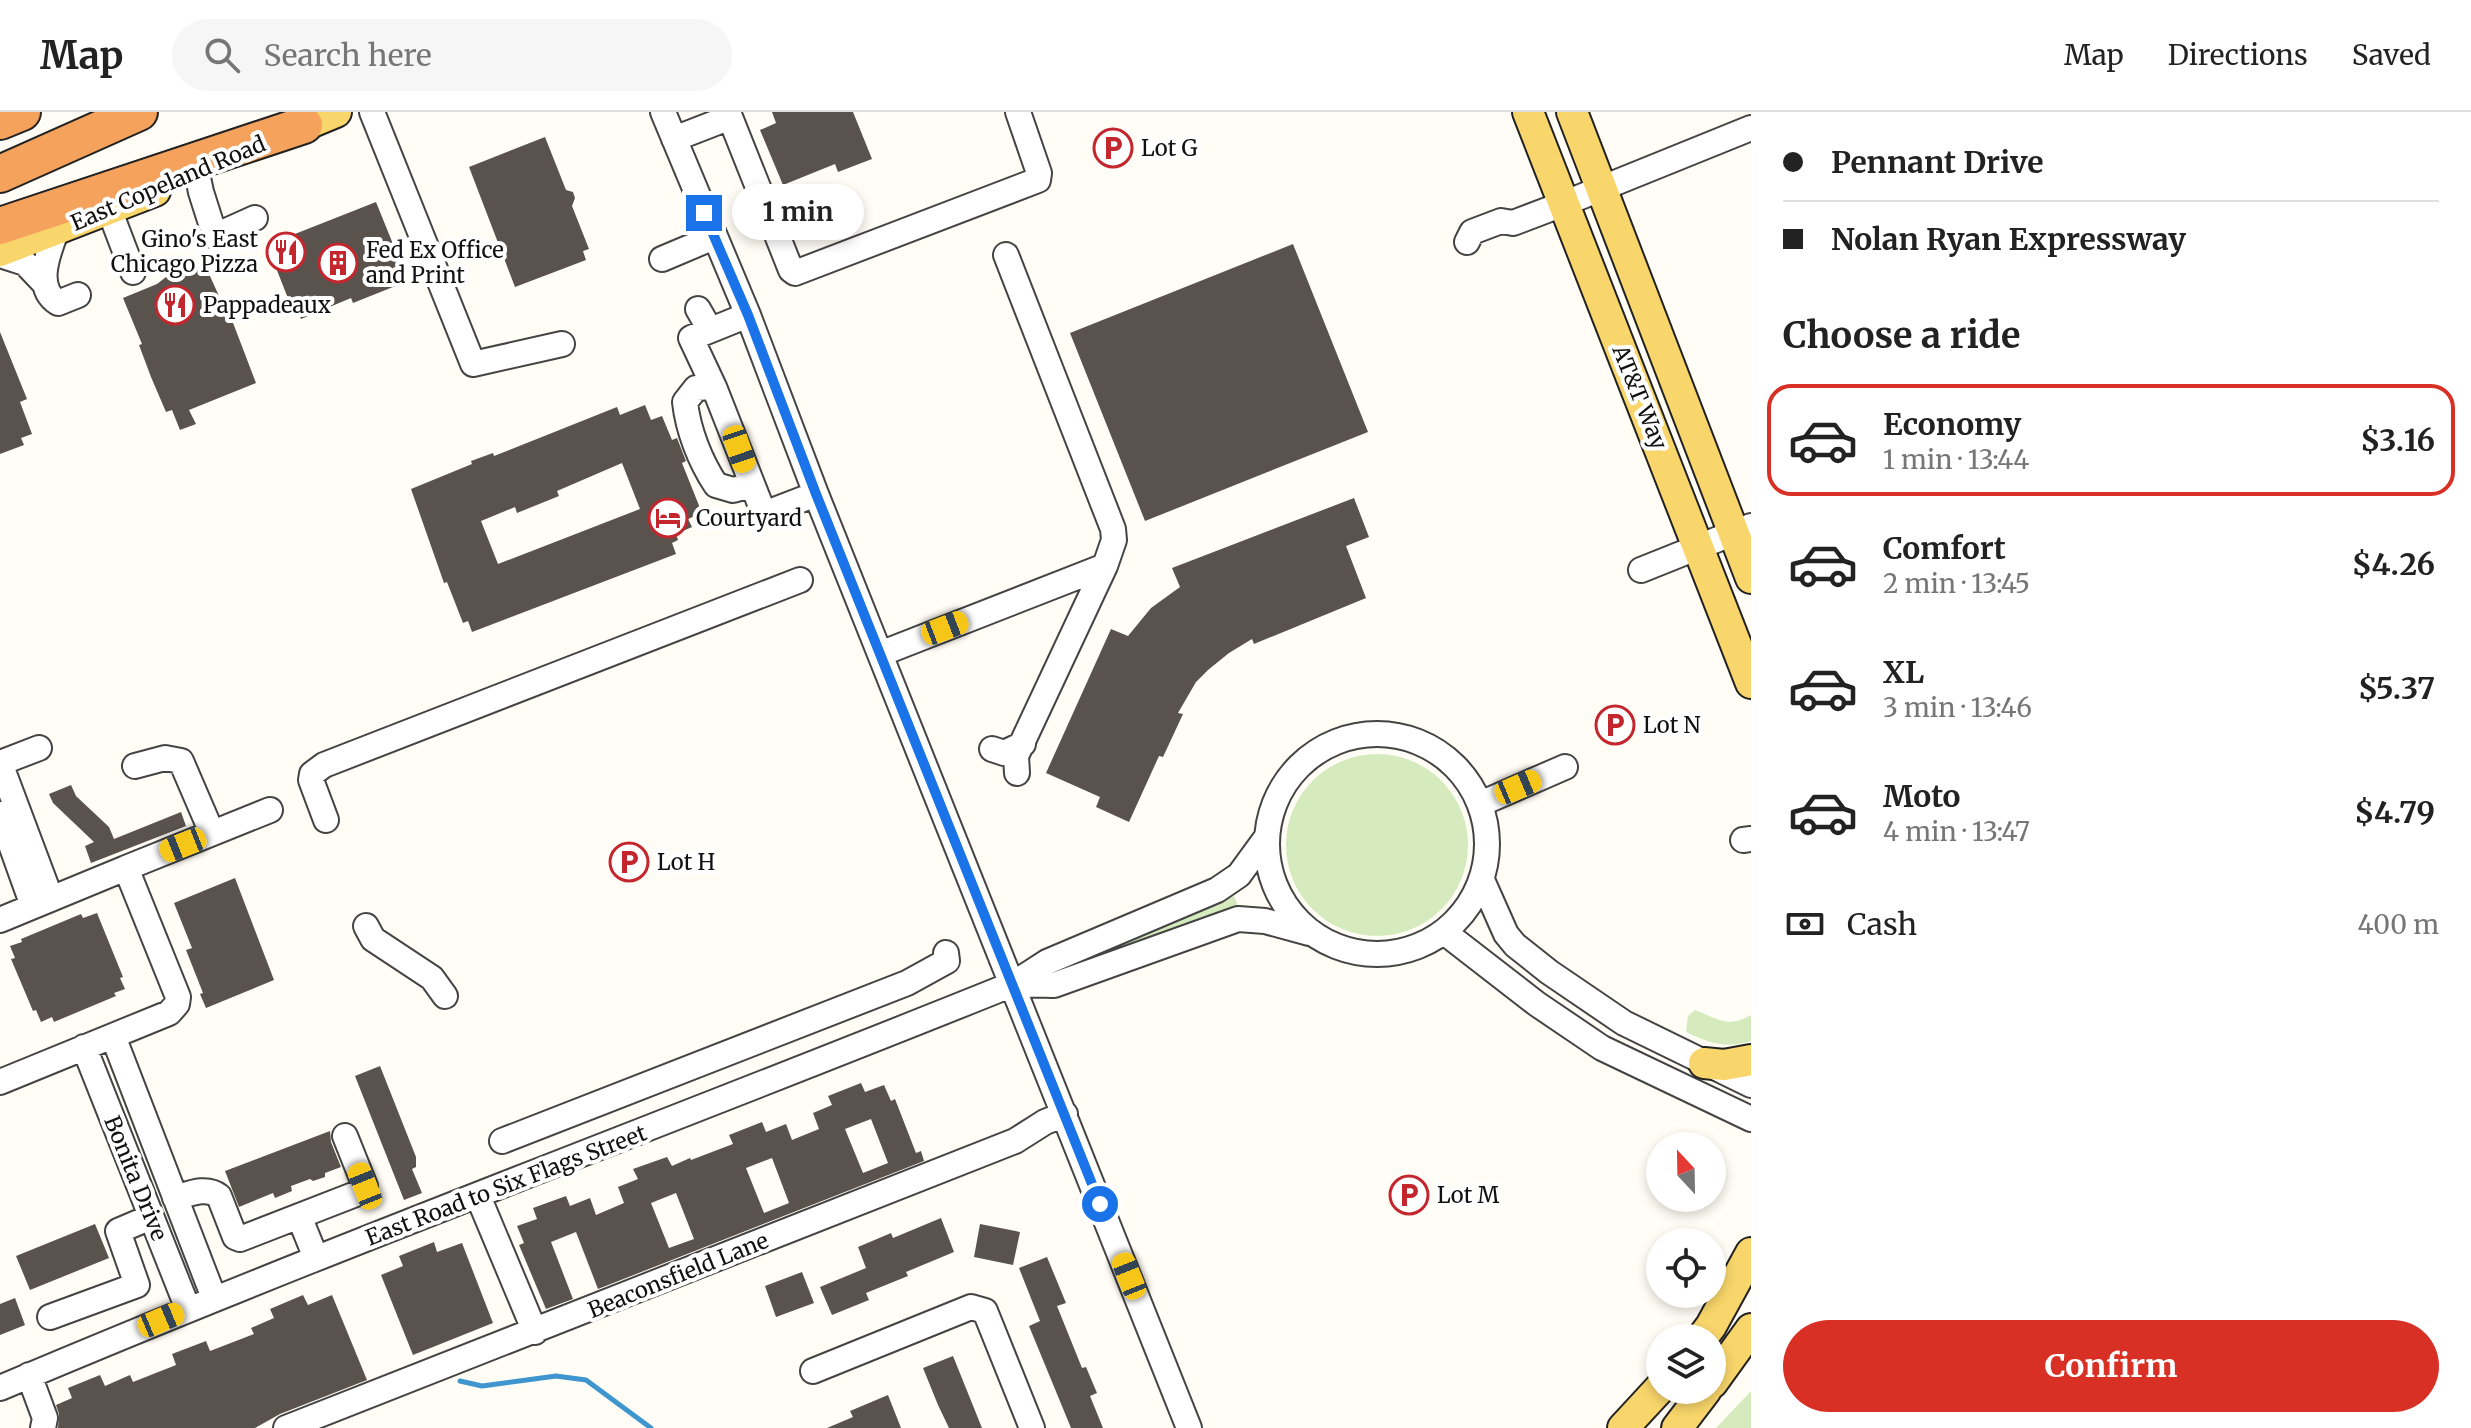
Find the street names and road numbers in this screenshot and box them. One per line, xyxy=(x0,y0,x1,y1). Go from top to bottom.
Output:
street label: East Copeland Road xyxy=(66,129,270,237)
street label: AT&T Way xyxy=(1606,340,1674,453)
street label: Bonita Drive xyxy=(98,1111,174,1245)
street label: East Road to Six Flags Street xyxy=(362,1118,651,1252)
street label: Beaconsfield Lane xyxy=(584,1226,772,1324)

